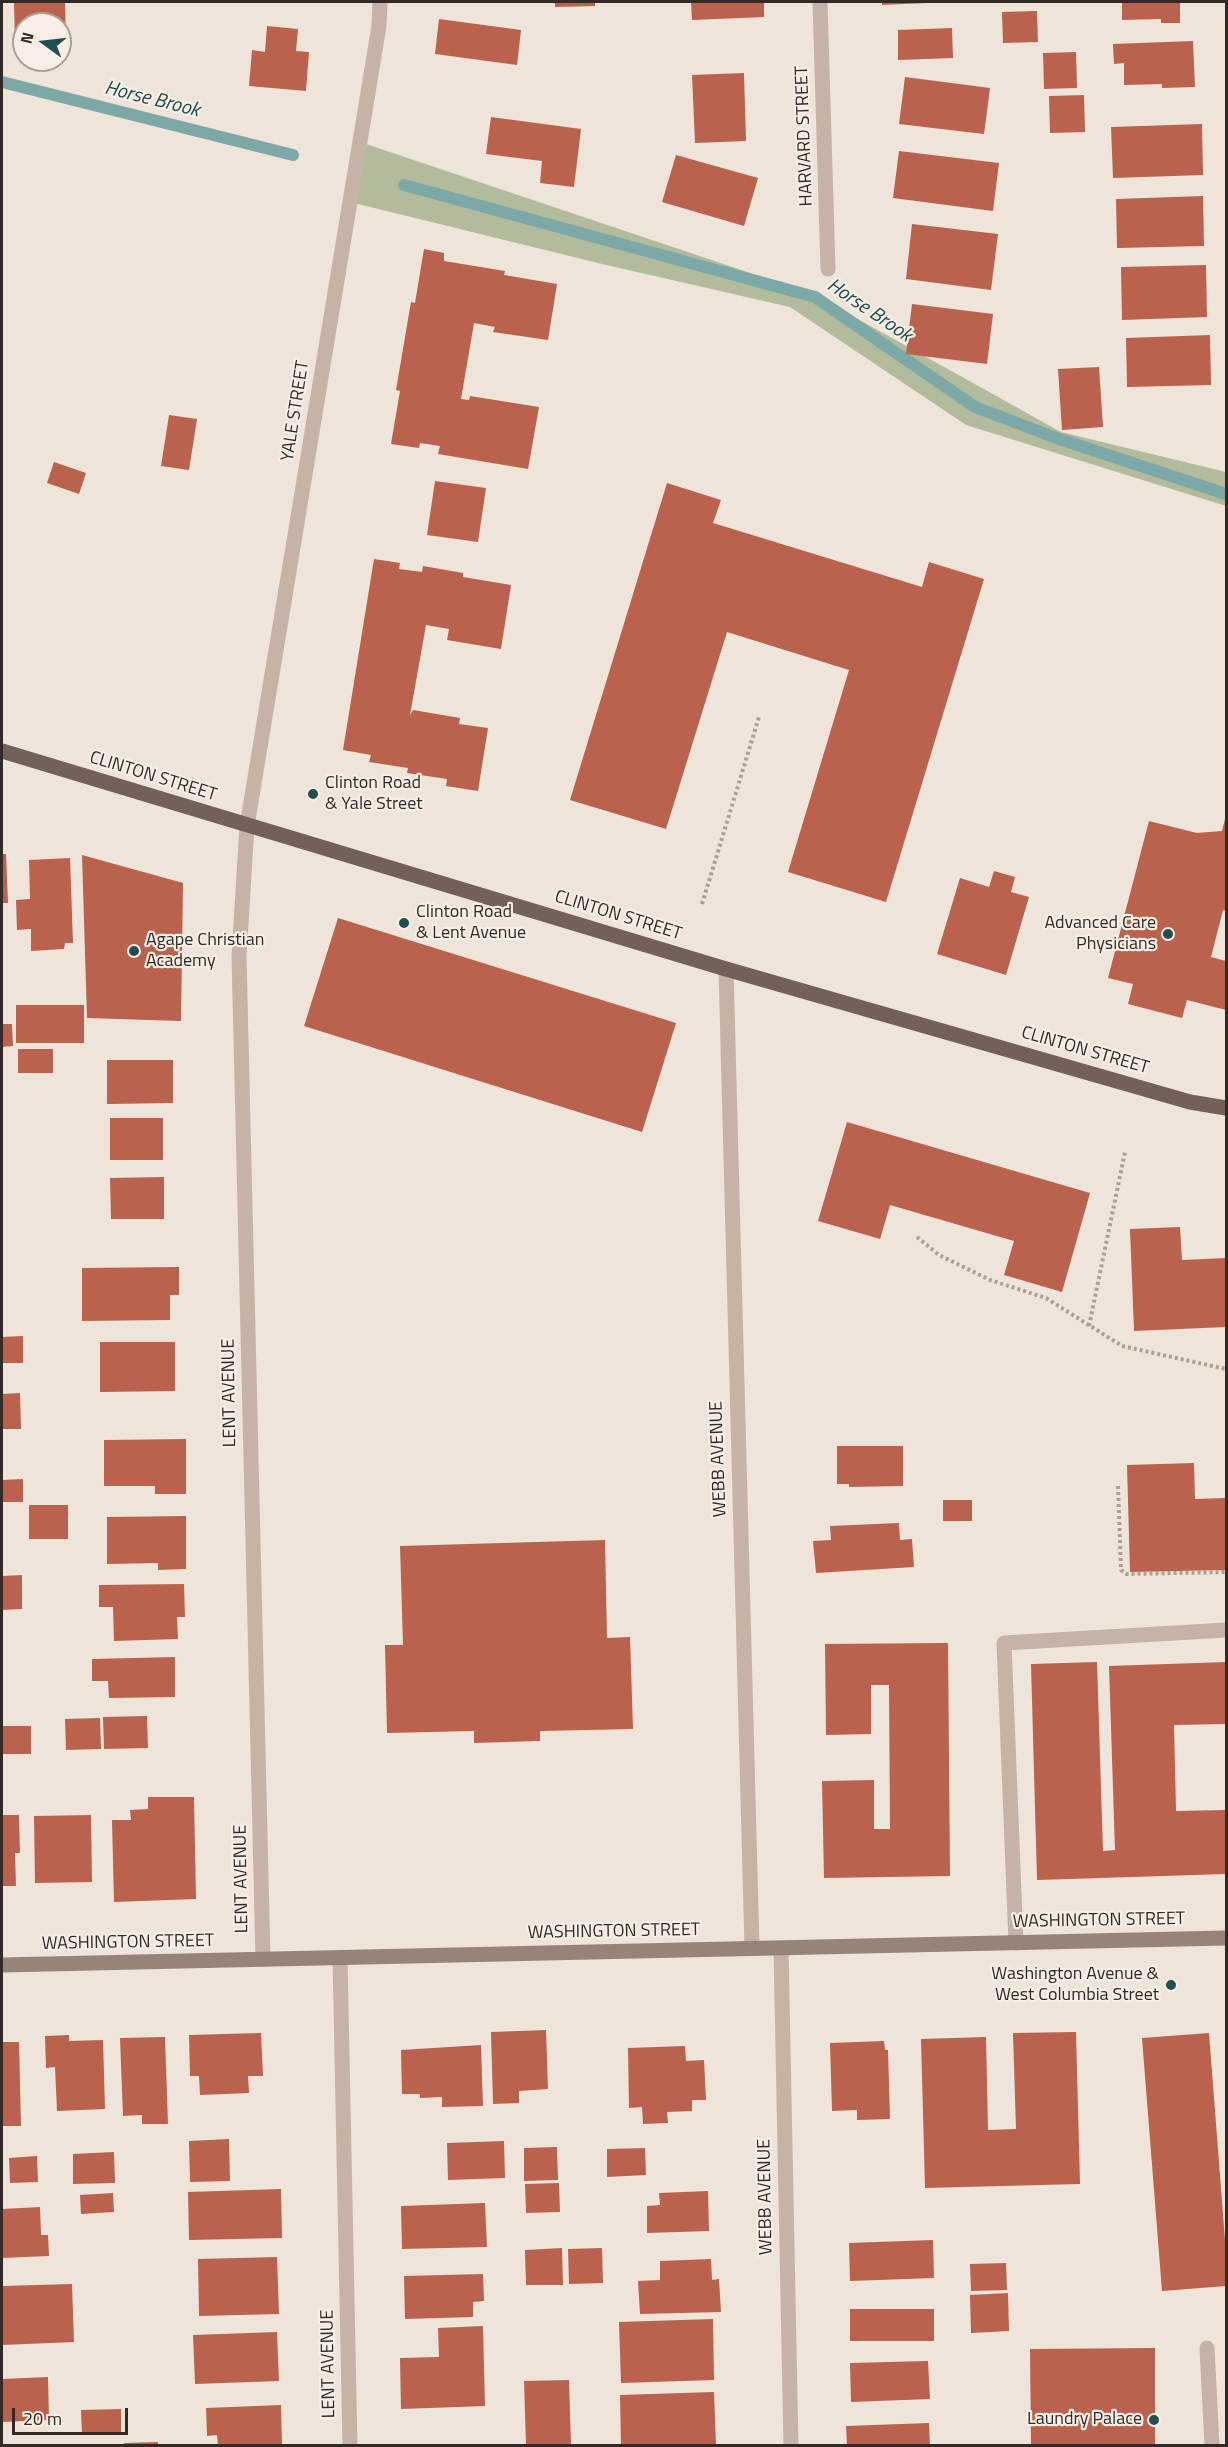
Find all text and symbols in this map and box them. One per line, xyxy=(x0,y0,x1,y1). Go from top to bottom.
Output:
north arrow xyxy=(12,12,72,72)
text: N xyxy=(14,29,40,46)
street label: HARVARD STREET xyxy=(792,65,818,207)
water label: Horse Brook xyxy=(102,77,202,123)
water label: Horse Brook xyxy=(822,274,916,348)
street label: YALE STREET xyxy=(277,359,315,463)
street label: CLINTON STREET xyxy=(87,747,219,807)
place label: Clinton Road & Yale Street xyxy=(325,773,422,816)
marker: Clinton Road & Yale Street xyxy=(306,787,320,801)
street label: CLINTON STREET xyxy=(552,886,684,946)
place label: Clinton Road & Lent Avenue xyxy=(416,902,526,944)
place label: Advanced Care Physicians xyxy=(1044,913,1156,956)
marker: Clinton Road & Lent Avenue xyxy=(397,916,411,930)
marker: Advanced Care Physicians xyxy=(1161,927,1175,941)
place label: Agape Christian Academy xyxy=(146,930,264,972)
marker: Agape Christian Academy xyxy=(127,944,141,958)
street label: CLINTON STREET xyxy=(1019,1022,1151,1080)
street label: LENT AVENUE xyxy=(218,1339,242,1447)
street label: WEBB AVENUE xyxy=(706,1400,732,1518)
street label: LENT AVENUE xyxy=(230,1825,254,1933)
street label: WASHINGTON STREET xyxy=(1013,1909,1185,1933)
street label: WASHINGTON STREET xyxy=(528,1920,700,1944)
street label: WASHINGTON STREET xyxy=(42,1931,214,1955)
place label: Washington Avenue & West Columbia Street xyxy=(991,1964,1159,2006)
marker: Washington Avenue & West Columbia Street xyxy=(1164,1978,1178,1992)
street label: WEBB AVENUE xyxy=(754,2139,778,2255)
street label: LENT AVENUE xyxy=(317,2310,341,2418)
scale bar xyxy=(15,2396,130,2434)
text: 20 m xyxy=(23,2405,62,2432)
place label: Laundry Palace xyxy=(1027,2409,1142,2431)
marker: Laundry Palace xyxy=(1147,2413,1161,2427)

